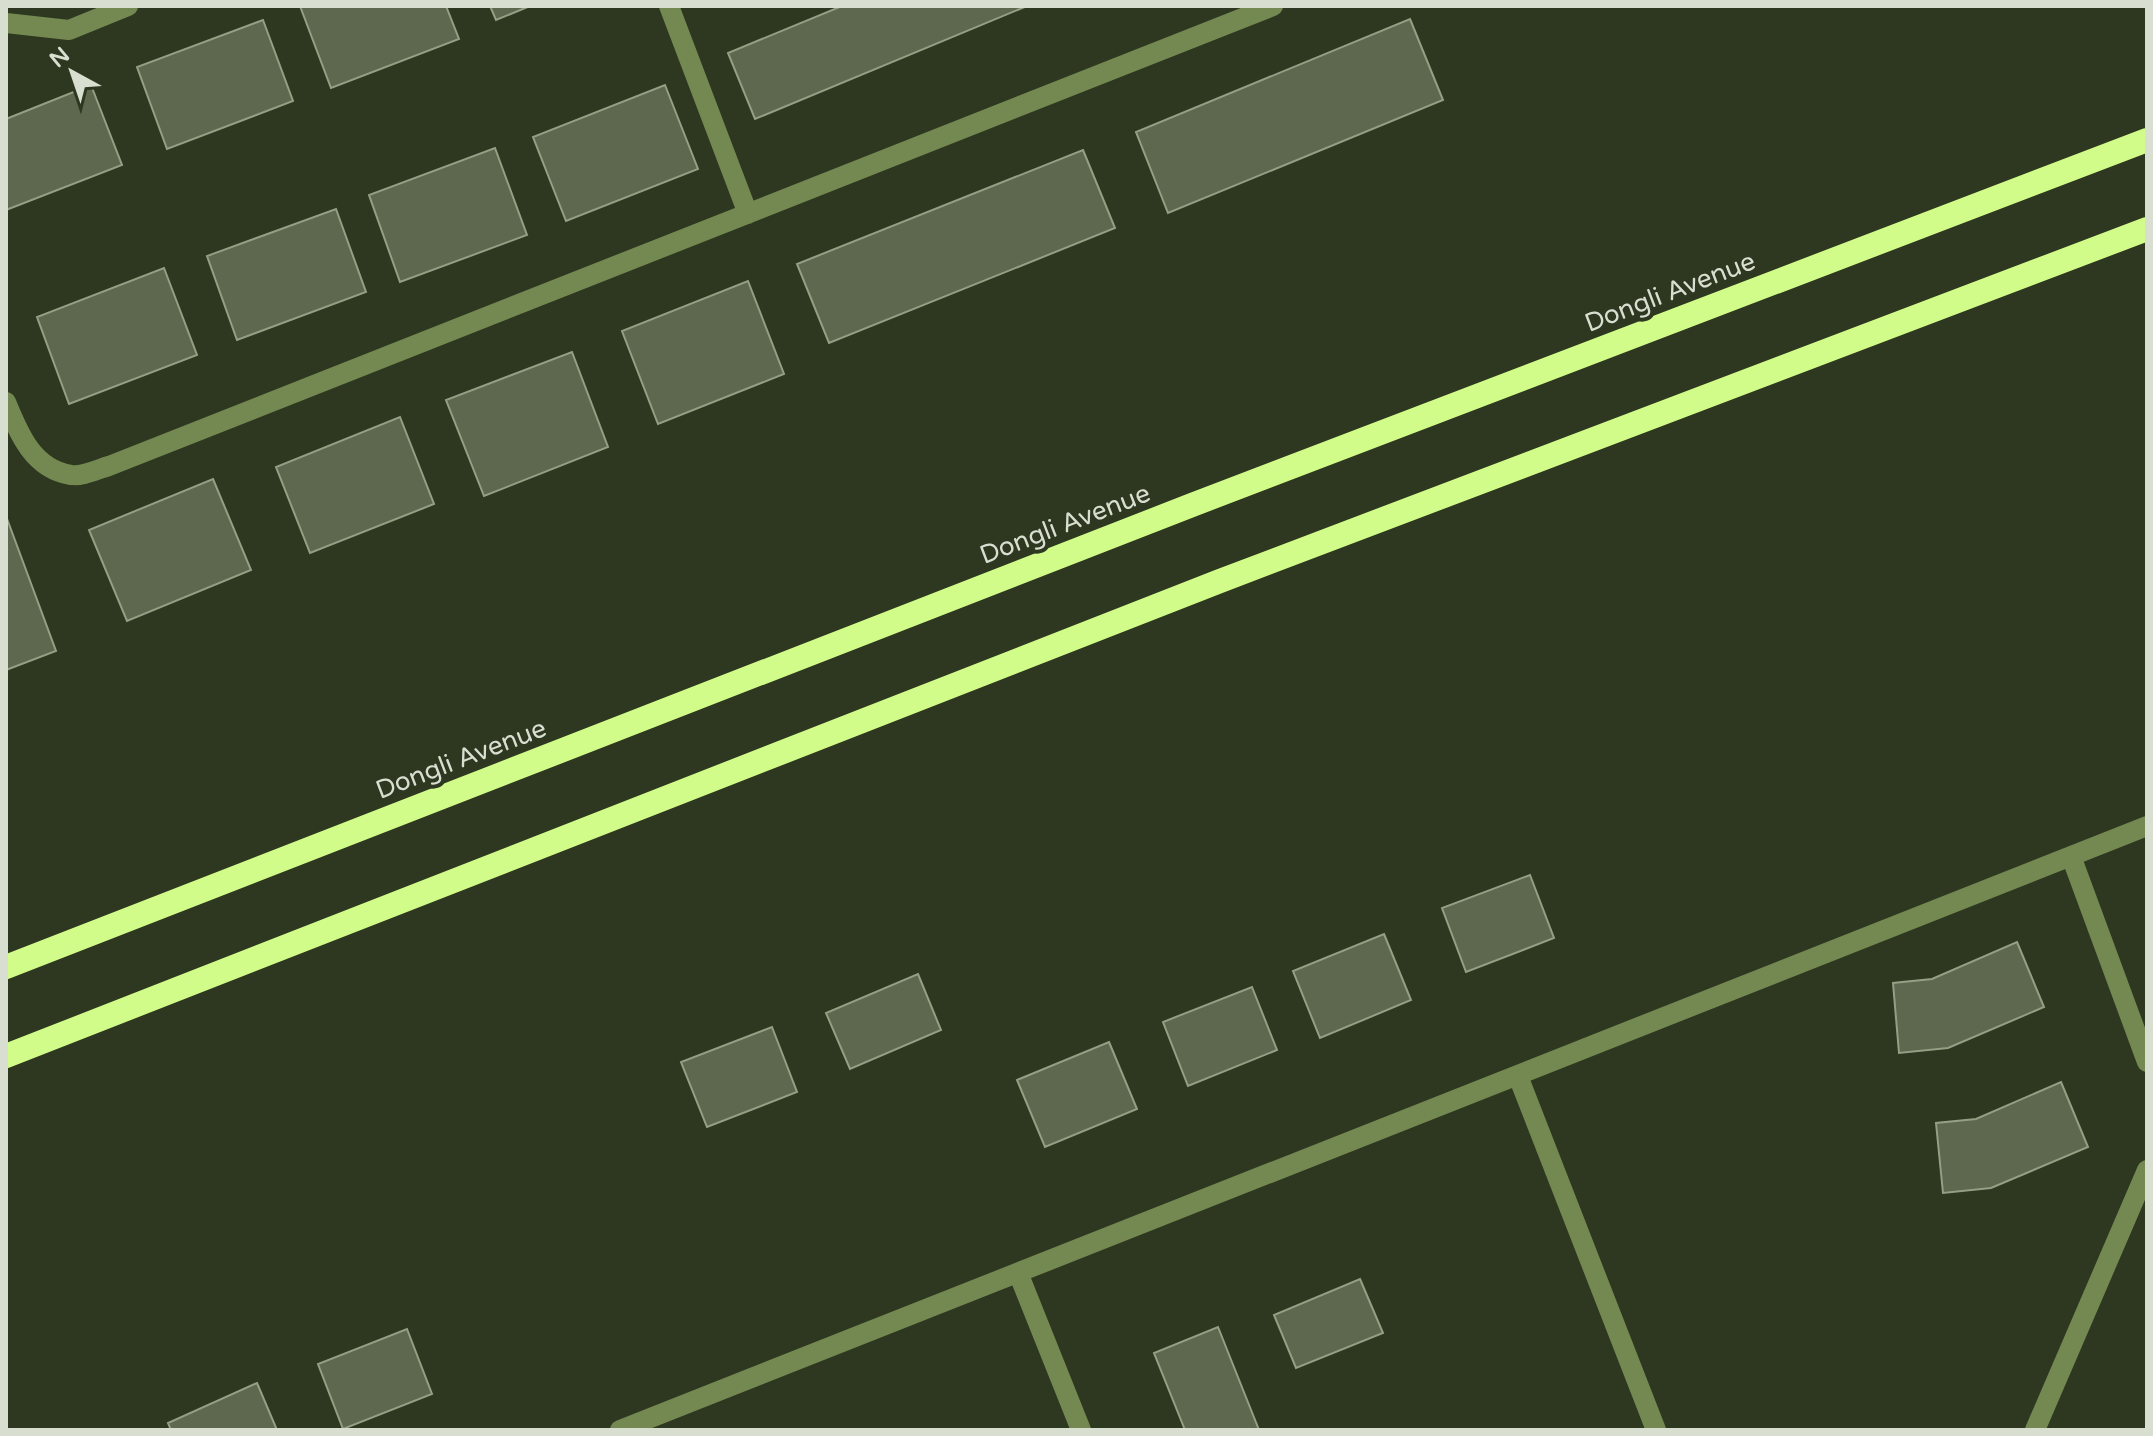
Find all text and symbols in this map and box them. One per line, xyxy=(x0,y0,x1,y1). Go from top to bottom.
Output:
north arrow xyxy=(32,32,112,112)
text: N xyxy=(45,42,75,73)
street label: Dongli Avenue xyxy=(1580,245,1760,339)
street label: Dongli Avenue xyxy=(975,477,1155,571)
street label: Dongli Avenue xyxy=(371,712,551,806)

